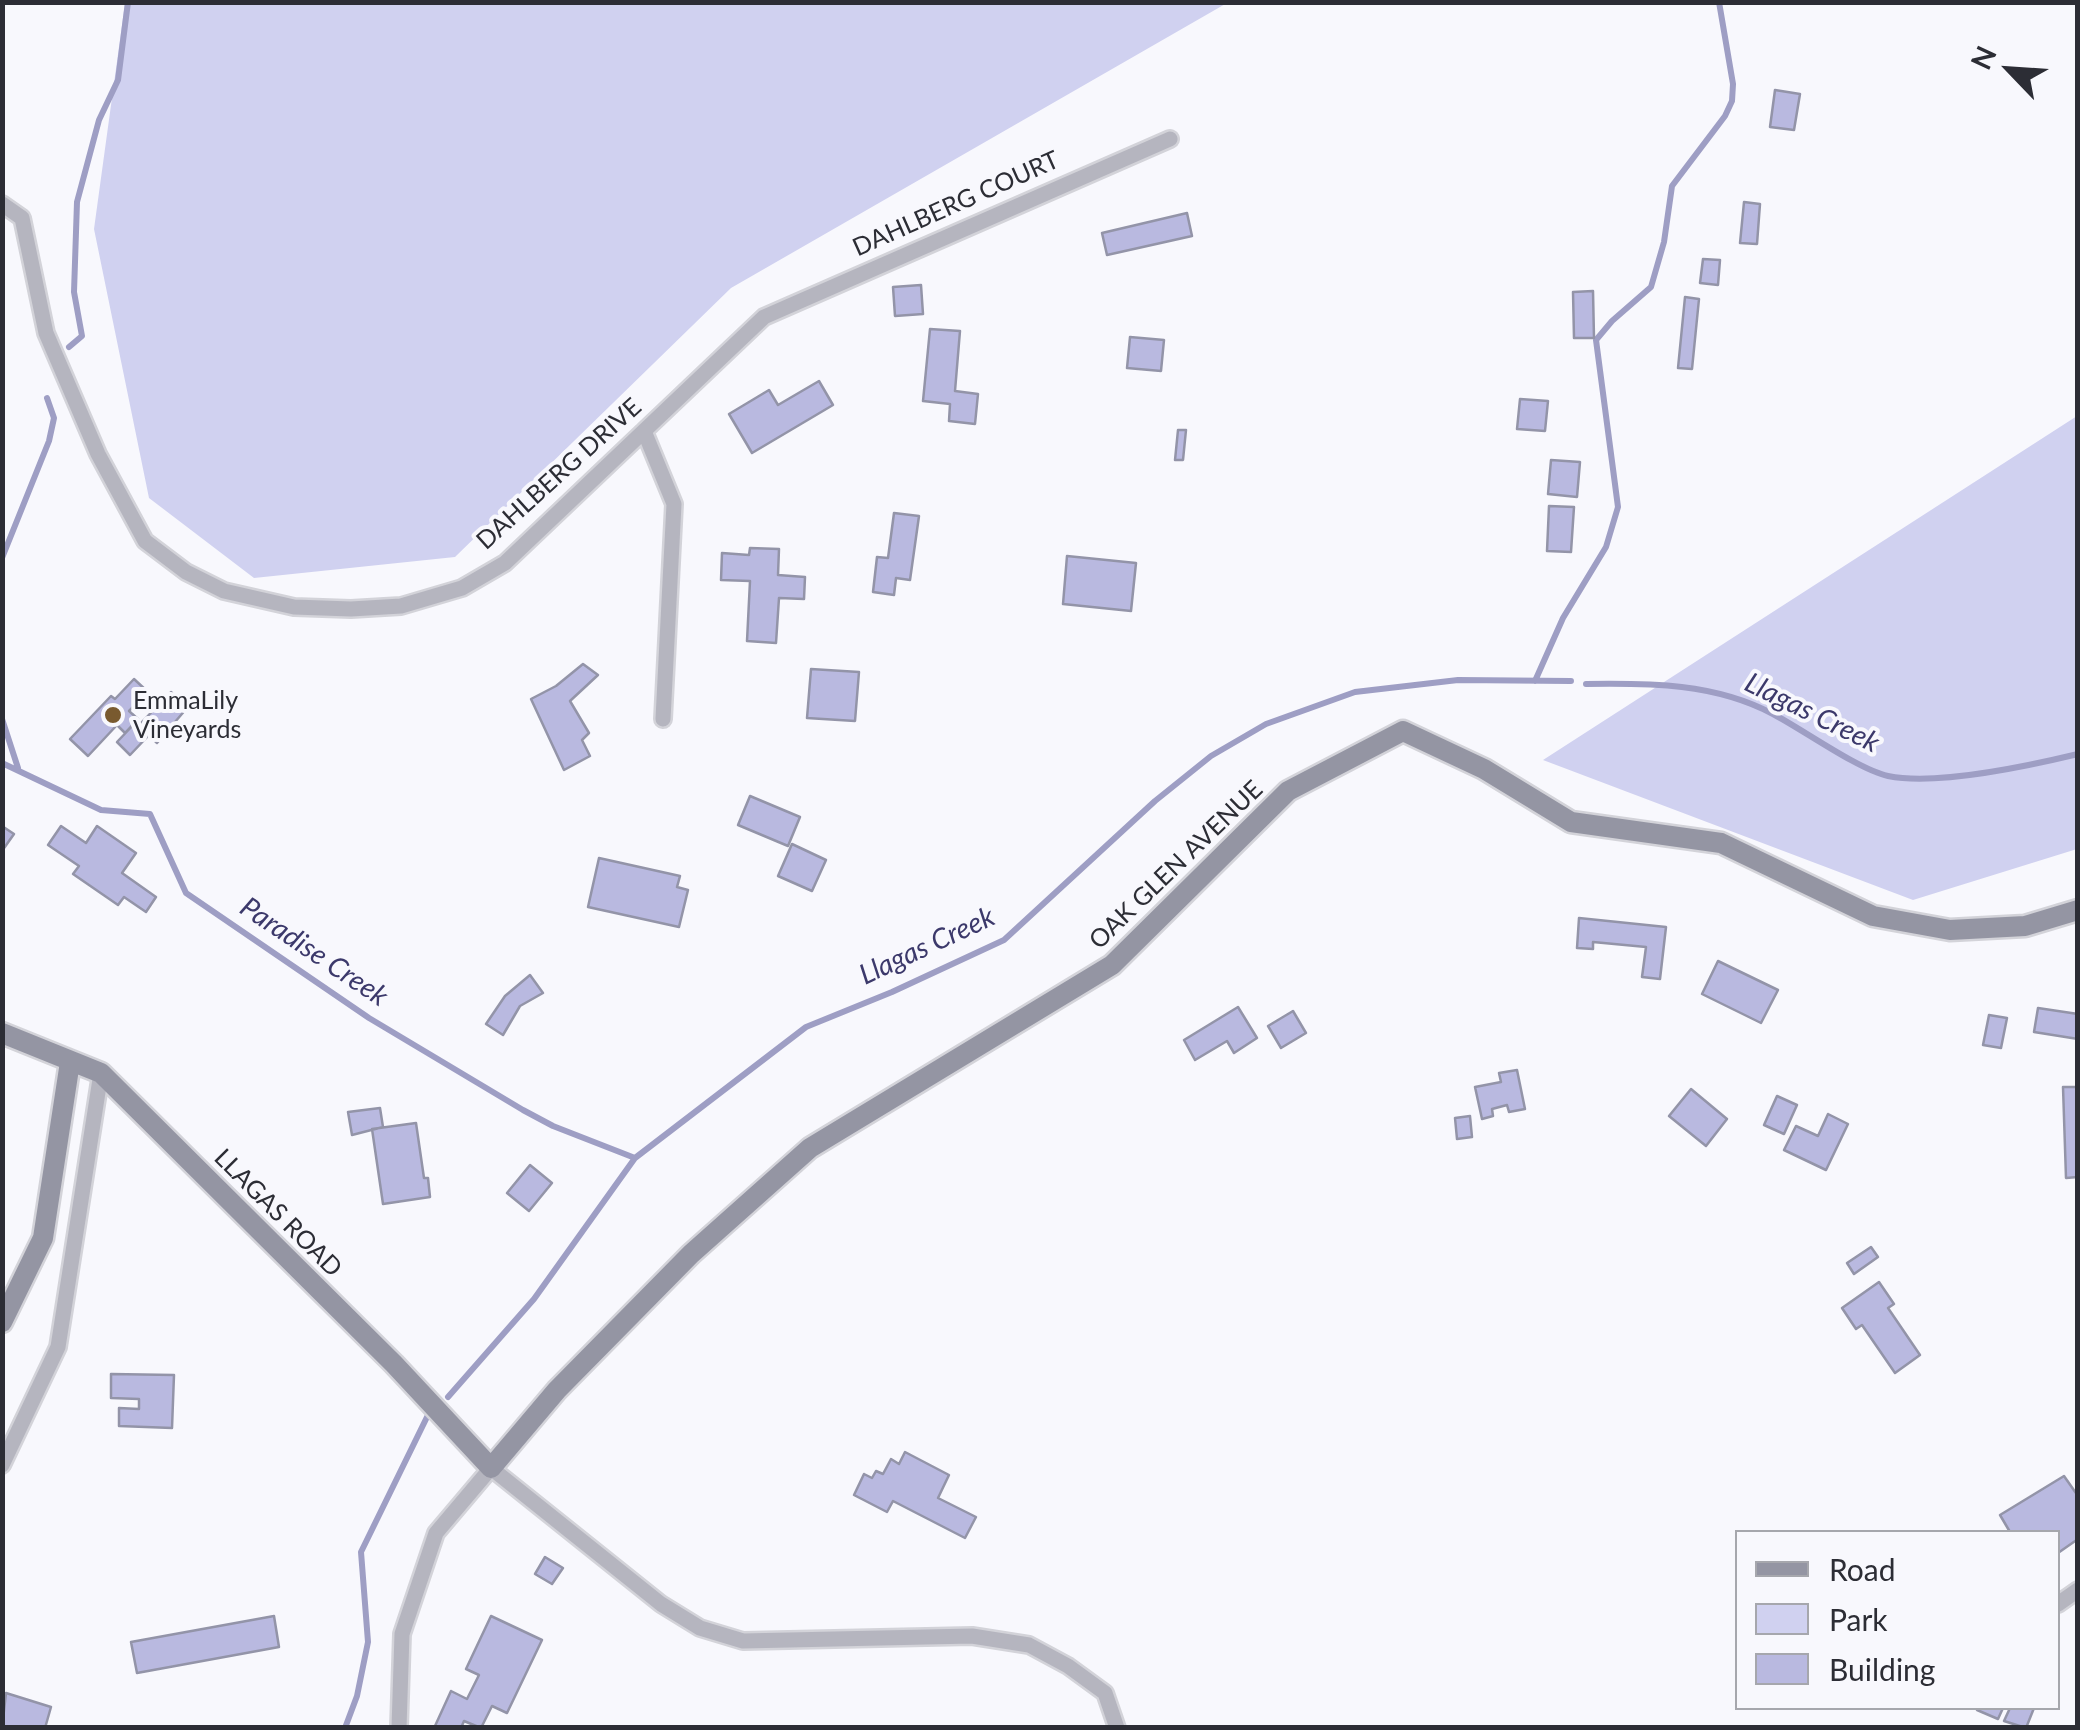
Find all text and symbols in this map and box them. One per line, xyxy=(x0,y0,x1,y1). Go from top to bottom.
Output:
north arrow xyxy=(1960,20,2060,120)
text: N xyxy=(1963,40,2003,74)
street label: DAHLBERG COURT xyxy=(848,145,1064,263)
street label: DAHLBERG DRIVE xyxy=(471,392,647,556)
water label: Llagas Creek xyxy=(1739,666,1885,760)
place label: EmmaLily Vineyards xyxy=(133,686,241,745)
marker: EmmaLily Vineyards xyxy=(102,704,124,726)
street label: OAK GLEN AVENUE xyxy=(1083,775,1269,955)
water label: Paradise Creek xyxy=(234,890,394,1014)
water label: Llagas Creek xyxy=(854,900,1000,992)
street label: LLAGAS ROAD xyxy=(208,1143,348,1283)
legend xyxy=(1735,1530,2060,1710)
text: Road xyxy=(1829,1551,1896,1587)
text: Park xyxy=(1829,1601,1888,1637)
text: Building xyxy=(1829,1651,1935,1687)

